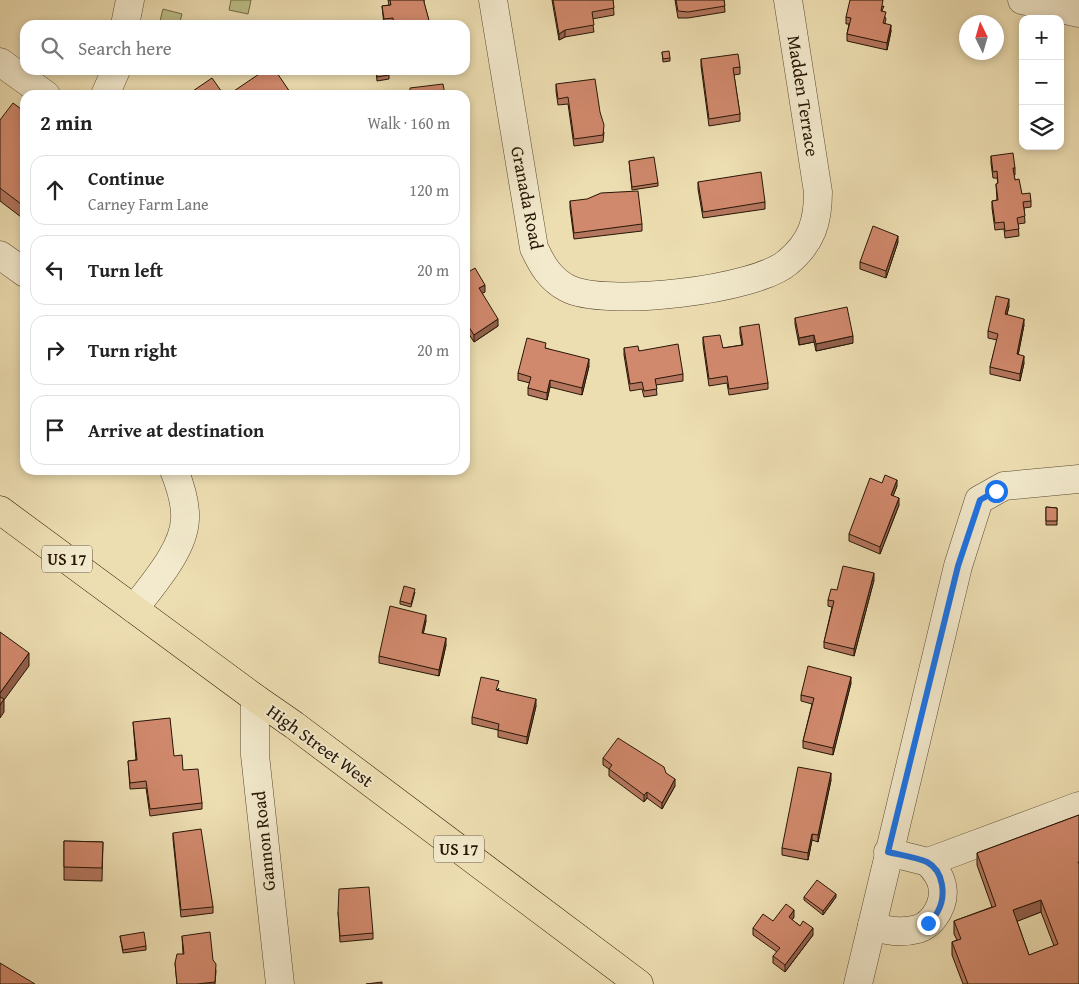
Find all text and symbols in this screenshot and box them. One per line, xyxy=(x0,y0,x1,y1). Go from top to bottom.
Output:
north arrow xyxy=(959,15,1004,60)
map controls xyxy=(1019,15,1064,150)
button: + xyxy=(1019,15,1064,60)
search box xyxy=(20,20,470,75)
street label: Madden Terrace xyxy=(781,33,826,158)
icon: search xyxy=(38,34,66,62)
text: Search here xyxy=(78,34,172,62)
button: − xyxy=(1019,60,1064,105)
button: layers xyxy=(1019,105,1064,150)
text: 2 min xyxy=(40,107,92,138)
text: Walk · 160 m xyxy=(367,111,450,135)
street label: Granada Road xyxy=(504,144,551,252)
text: Continue xyxy=(88,164,165,192)
icon: ahead xyxy=(41,176,69,204)
text: 120 m xyxy=(409,178,449,202)
text: Carney Farm Lane xyxy=(88,192,209,216)
icon: left xyxy=(41,256,69,284)
text: Turn left xyxy=(88,256,163,284)
text: 20 m xyxy=(417,258,449,282)
icon: right xyxy=(41,336,69,364)
text: Turn right xyxy=(88,336,177,364)
text: 20 m xyxy=(417,338,449,362)
icon: arrive xyxy=(41,416,69,444)
text: Arrive at destination xyxy=(88,416,264,444)
route start xyxy=(985,480,1008,503)
road number: US 17 xyxy=(42,546,92,572)
street label: High Street West xyxy=(261,698,380,794)
street label: Gannon Road xyxy=(245,789,282,892)
road number: US 17 xyxy=(434,836,484,862)
route end xyxy=(917,912,940,935)

